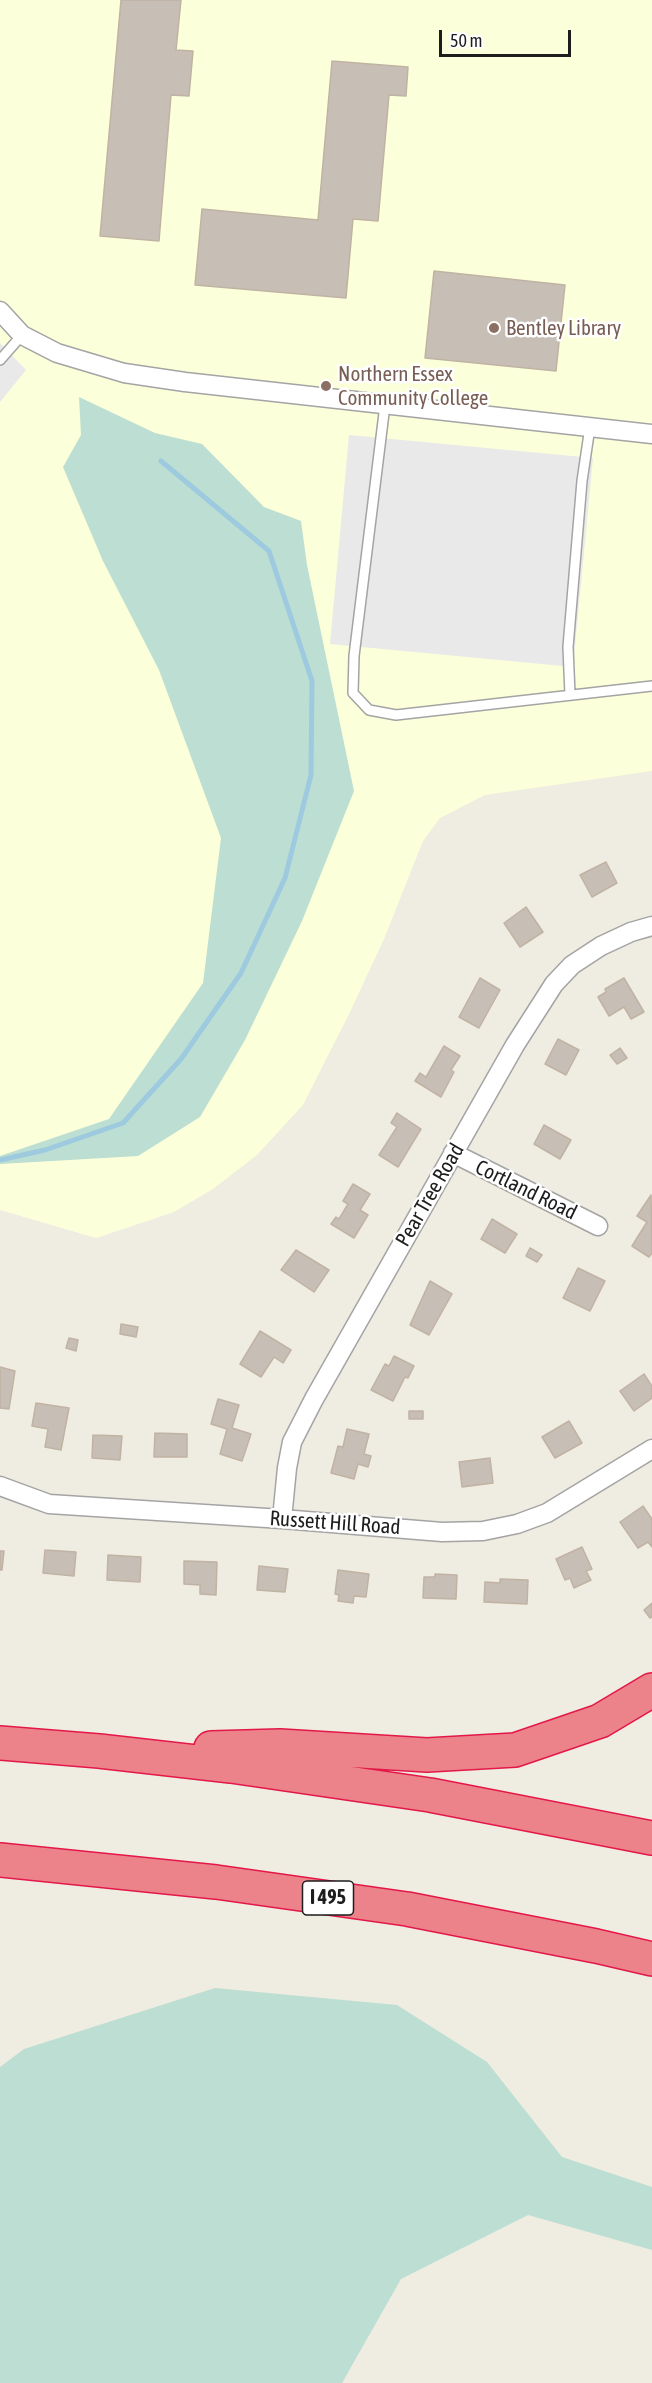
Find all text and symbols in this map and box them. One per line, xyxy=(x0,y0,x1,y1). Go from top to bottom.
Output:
scale bar xyxy=(442,18,574,56)
text: 50 m xyxy=(450,30,482,51)
place label: Bentley Library xyxy=(506,315,621,341)
marker: Bentley Library xyxy=(487,321,501,335)
place label: Northern Essex Community College xyxy=(338,361,488,411)
marker: Northern Essex Community College xyxy=(319,379,333,393)
street label: Pear Tree Road xyxy=(390,1139,470,1251)
street label: Cortland Road xyxy=(471,1155,581,1225)
street label: Russett Hill Road xyxy=(269,1506,401,1540)
road number: I 495 xyxy=(302,1881,354,1915)

